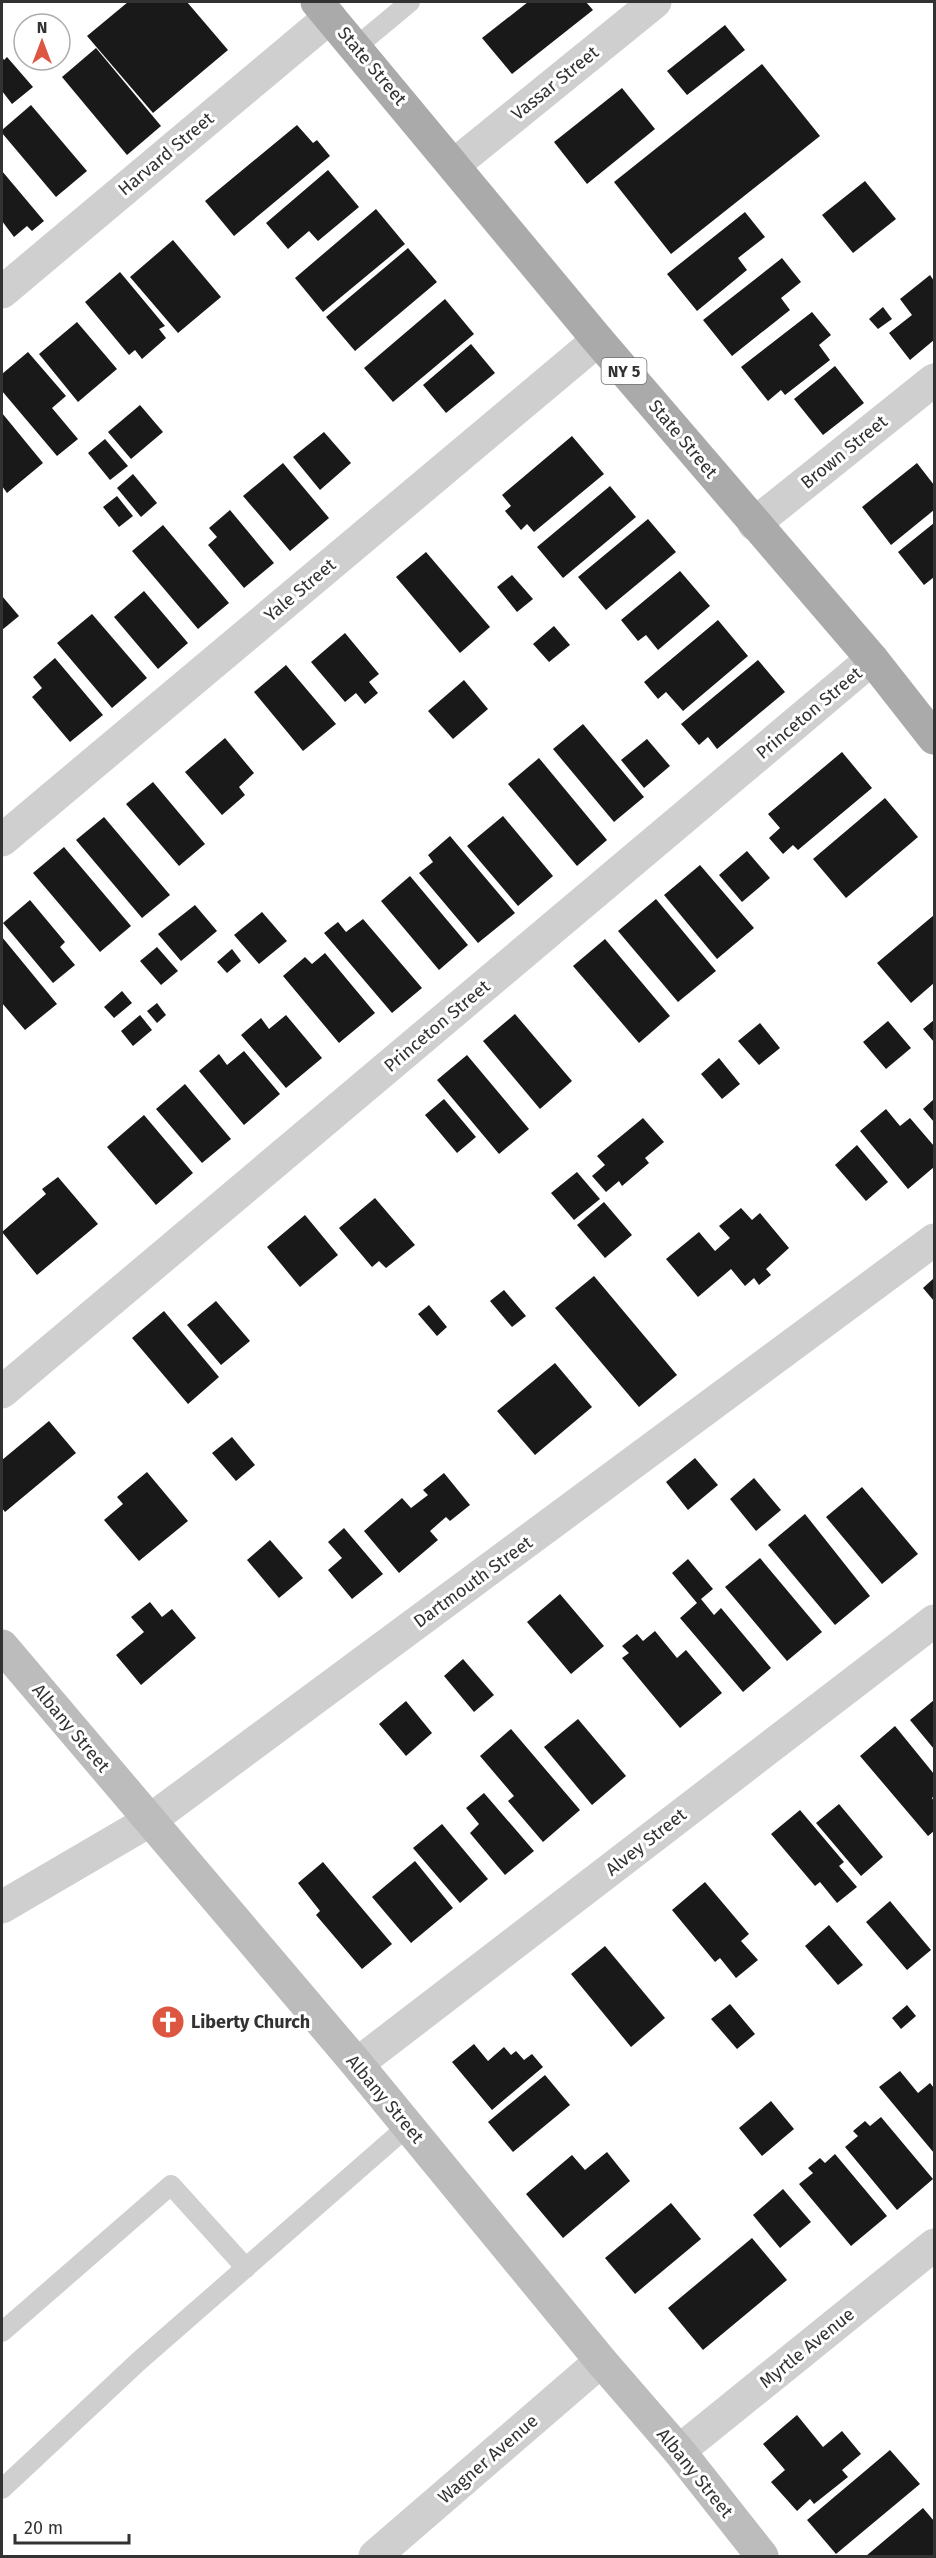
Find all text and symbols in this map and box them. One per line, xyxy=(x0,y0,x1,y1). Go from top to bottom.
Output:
north arrow xyxy=(12,12,72,72)
text: N xyxy=(37,18,47,37)
street label: State Street xyxy=(333,22,411,110)
street label: Vassar Street xyxy=(507,41,603,125)
street label: Harvard Street xyxy=(114,107,219,200)
road number: NY 5 xyxy=(602,358,646,384)
street label: State Street xyxy=(644,395,722,483)
street label: Brown Street xyxy=(796,410,892,494)
street label: Yale Street xyxy=(260,553,341,626)
street label: Princeton Street xyxy=(752,662,867,764)
street label: Princeton Street xyxy=(380,975,495,1077)
street label: Dartmouth Street xyxy=(409,1531,537,1633)
street label: Albany Street xyxy=(28,1679,115,1777)
street label: Alvey Street xyxy=(601,1803,691,1880)
church icon: Liberty Church xyxy=(150,2004,186,2040)
place label: Liberty Church xyxy=(191,2011,310,2033)
street label: Albany Street xyxy=(342,2050,429,2148)
street label: Myrtle Avenue xyxy=(755,2303,859,2393)
street label: Wagner Avenue xyxy=(434,2410,542,2508)
street label: Albany Street xyxy=(652,2424,738,2523)
scale bar xyxy=(15,2507,129,2545)
text: 20 m xyxy=(24,2517,63,2539)

